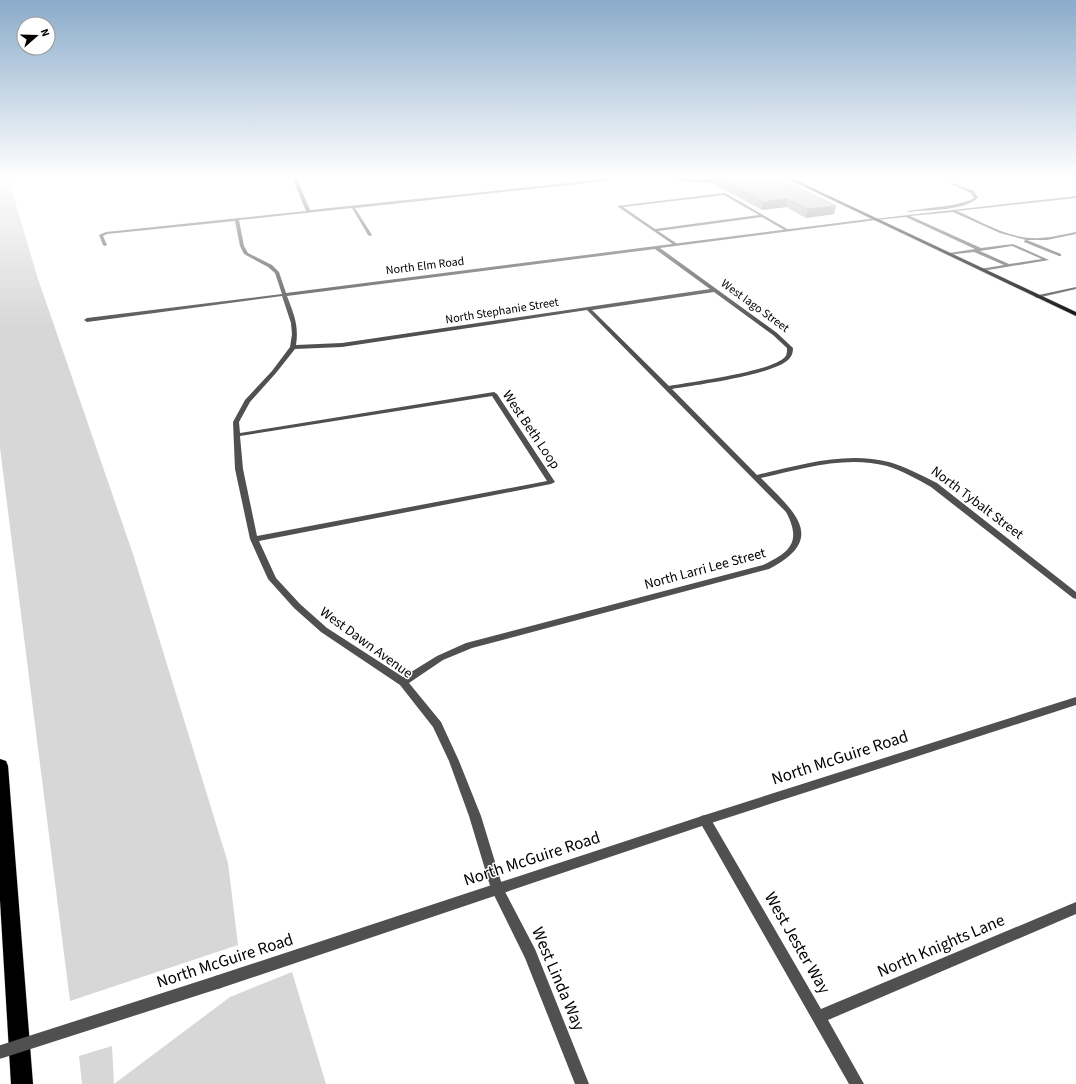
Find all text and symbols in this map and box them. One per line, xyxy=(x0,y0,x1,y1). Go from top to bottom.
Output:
north arrow xyxy=(16,16,56,56)
text: N xyxy=(37,27,53,39)
street label: North Elm Road xyxy=(385,253,465,279)
street label: West Iago Street xyxy=(717,275,793,337)
street label: North Stephanie Street xyxy=(444,294,560,328)
street label: West Beth Loop xyxy=(497,387,565,473)
street label: North Tybalt Street xyxy=(927,462,1028,545)
street label: North Larri Lee Street xyxy=(642,543,768,595)
street label: West Dawn Avenue xyxy=(315,602,417,684)
street label: North McGuire Road xyxy=(768,725,912,791)
street label: North McGuire Road xyxy=(460,826,604,892)
street label: West Jester Way xyxy=(758,888,836,998)
street label: North Knights Lane xyxy=(874,908,1008,984)
street label: West Linda Way xyxy=(525,923,591,1035)
street label: North McGuire Road xyxy=(153,928,297,994)

